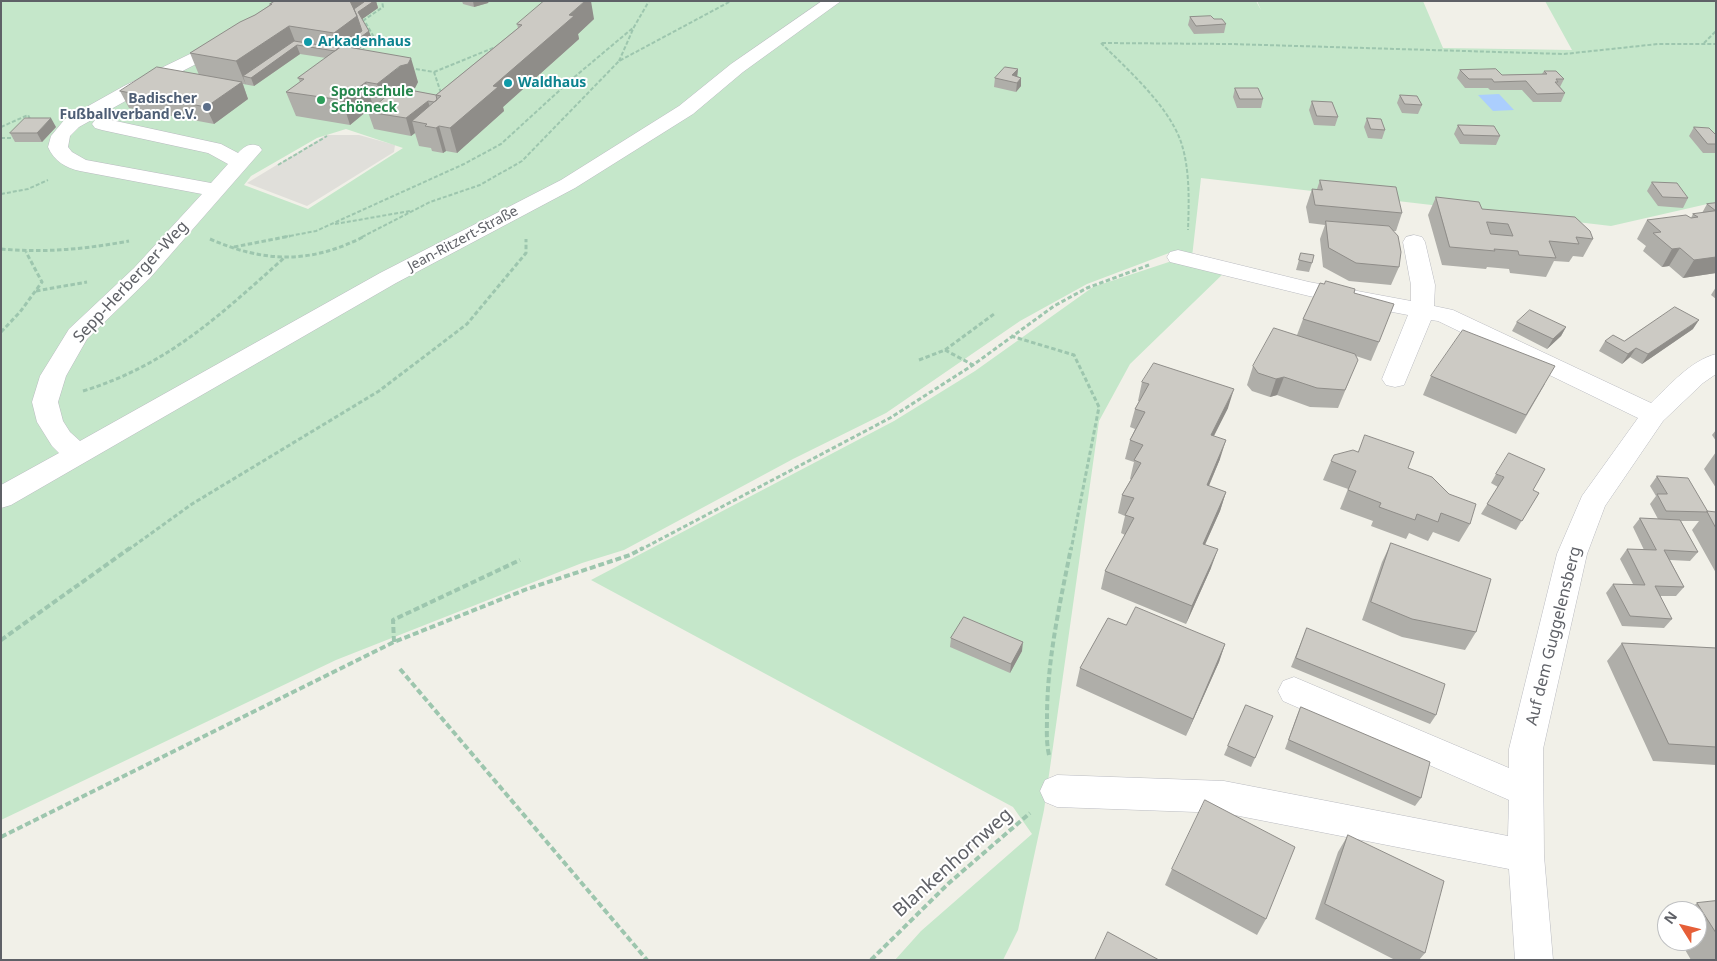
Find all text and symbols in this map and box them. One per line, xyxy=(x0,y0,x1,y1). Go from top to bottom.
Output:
place label: Arkadenhaus xyxy=(318,34,411,50)
marker: Arkadenhaus xyxy=(302,36,314,48)
place label: Waldhaus xyxy=(518,75,586,91)
marker: Waldhaus xyxy=(502,77,514,89)
place label: Sportschule Schöneck xyxy=(331,84,414,116)
place label: Badischer Fußballverband e.V. xyxy=(60,91,197,124)
marker: Sportschule Schöneck xyxy=(315,94,327,106)
marker: Badischer Fußballverband e.V. xyxy=(201,101,213,113)
street label: Jean-Ritzert-Straße xyxy=(405,203,521,275)
street label: Sepp-Herberger-Weg xyxy=(70,217,192,347)
street label: Auf dem Guggelensberg xyxy=(1522,544,1586,728)
street label: Blankenhornweg xyxy=(889,804,1017,922)
north arrow xyxy=(1657,901,1707,951)
text: N xyxy=(1659,907,1681,928)

